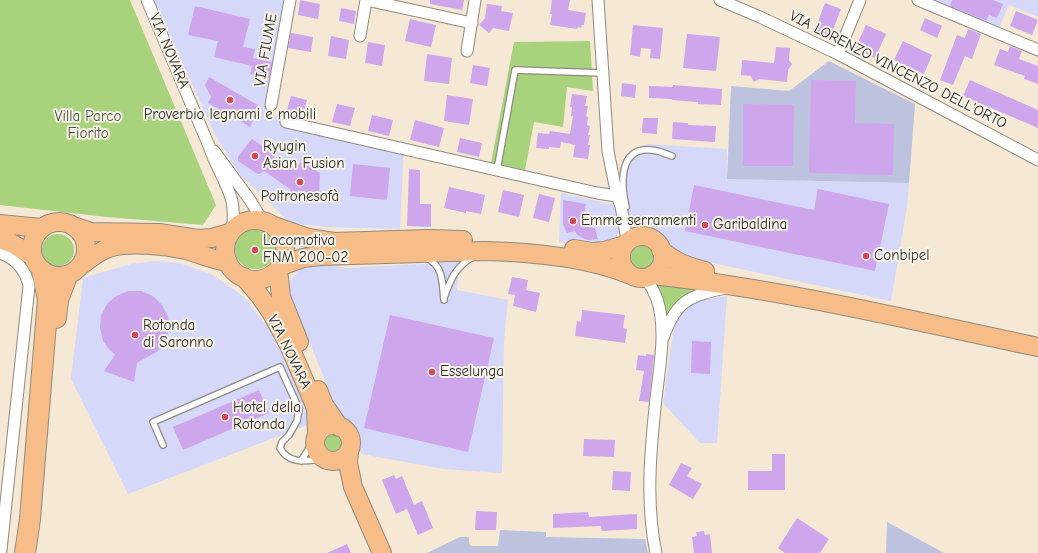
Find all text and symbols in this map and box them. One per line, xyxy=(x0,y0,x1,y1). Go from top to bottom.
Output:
street label: VIA LORENZO VINCENZO DELL'ORTO xyxy=(786,7,1010,133)
street label: VIA NOVARA xyxy=(145,11,193,91)
street label: VIA FIUME xyxy=(251,12,281,88)
marker: Proverbio legnami e mobili xyxy=(225,95,235,105)
place label: Proverbio legnami e mobili xyxy=(144,106,316,124)
park label: Villa Parco Fiorito xyxy=(55,108,121,143)
place label: Ryugin Asian Fusion xyxy=(263,138,345,173)
marker: Ryugin Asian Fusion xyxy=(250,151,260,161)
marker: Poltronesofà xyxy=(295,177,305,187)
place label: Poltronesofà xyxy=(261,188,339,206)
place label: Emme serramenti xyxy=(581,212,696,230)
marker: Emme serramenti xyxy=(568,216,578,226)
place label: Garibaldina xyxy=(713,216,787,234)
marker: Garibaldina xyxy=(700,220,710,230)
place label: Locomotiva FNM 200-02 xyxy=(263,232,348,267)
marker: Locomotiva FNM 200-02 xyxy=(250,245,260,255)
place label: Conbipel xyxy=(874,247,930,265)
marker: Conbipel xyxy=(861,251,871,261)
street label: VIA NOVARA xyxy=(263,312,315,392)
place label: Rotonda di Saronno xyxy=(143,317,214,352)
marker: Rotonda di Saronno xyxy=(130,330,140,340)
place label: Esselunga xyxy=(440,363,504,381)
marker: Esselunga xyxy=(427,367,437,377)
place label: Hotel della Rotonda xyxy=(233,399,301,434)
marker: Hotel della Rotonda xyxy=(220,412,230,422)

